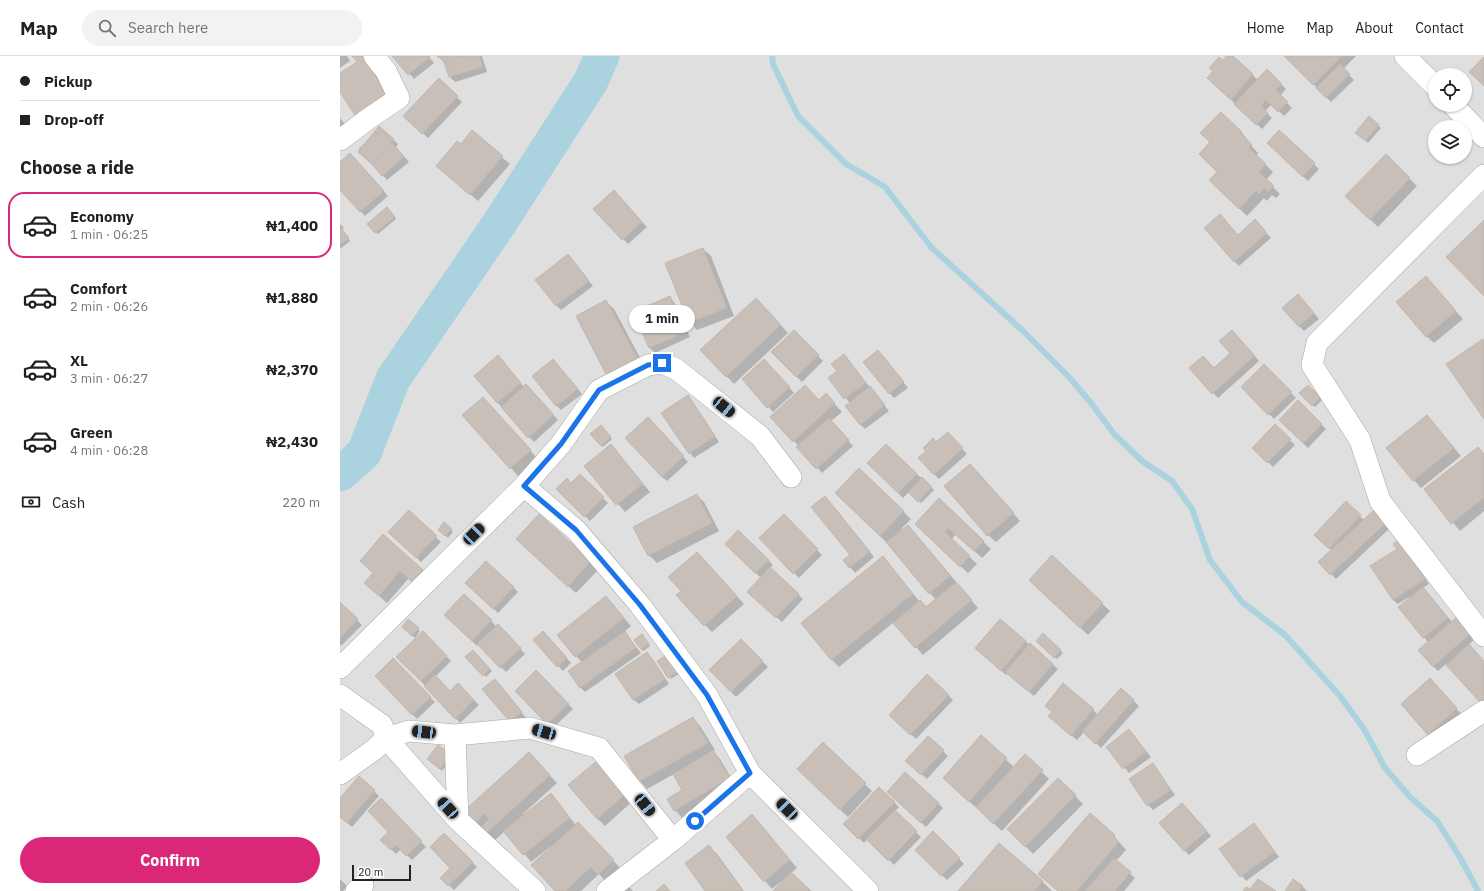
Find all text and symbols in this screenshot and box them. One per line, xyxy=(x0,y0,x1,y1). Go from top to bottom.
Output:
search box xyxy=(82,10,362,46)
text: Map xyxy=(20,16,58,40)
icon: search xyxy=(96,17,118,39)
text: Search here xyxy=(128,18,208,37)
text: Home xyxy=(1247,19,1284,37)
text: Map xyxy=(1306,19,1333,37)
text: About xyxy=(1355,19,1393,37)
text: Contact xyxy=(1415,19,1464,37)
map controls xyxy=(1428,68,1472,164)
button: locate xyxy=(1428,68,1472,112)
text: Pickup xyxy=(44,72,92,91)
text: Drop-off xyxy=(44,110,104,129)
button: layers xyxy=(1428,120,1472,164)
text: Choose a ride xyxy=(20,156,134,179)
icon: car xyxy=(22,207,58,243)
text: Economy xyxy=(70,207,134,226)
text: ₦1,400 xyxy=(266,216,318,235)
text: 1 min · 06:25 xyxy=(70,226,148,243)
icon: car xyxy=(22,279,58,315)
text: Comfort xyxy=(70,279,127,298)
text: ₦1,880 xyxy=(266,288,318,307)
text: 2 min · 06:26 xyxy=(70,298,148,315)
callout: 1 min xyxy=(629,305,695,333)
text: 1 min xyxy=(645,310,679,327)
icon: car xyxy=(22,351,58,387)
text: XL xyxy=(70,351,88,370)
route end xyxy=(653,354,671,372)
text: ₦2,370 xyxy=(266,360,318,379)
text: 3 min · 06:27 xyxy=(70,370,148,387)
car xyxy=(711,395,737,419)
icon: car xyxy=(22,423,58,459)
text: Green xyxy=(70,423,113,442)
text: ₦2,430 xyxy=(266,432,318,451)
text: 4 min · 06:28 xyxy=(70,442,148,459)
icon: cash xyxy=(20,491,42,513)
text: Cash xyxy=(52,493,85,512)
text: 220 m xyxy=(282,494,320,511)
car xyxy=(461,521,487,547)
car xyxy=(531,723,557,741)
car xyxy=(411,725,437,739)
car xyxy=(633,792,657,818)
car xyxy=(436,795,460,821)
car xyxy=(774,796,800,822)
route start xyxy=(686,812,704,830)
button: Confirm xyxy=(20,837,320,883)
scale bar xyxy=(352,863,411,882)
text: 20 m xyxy=(358,865,383,879)

